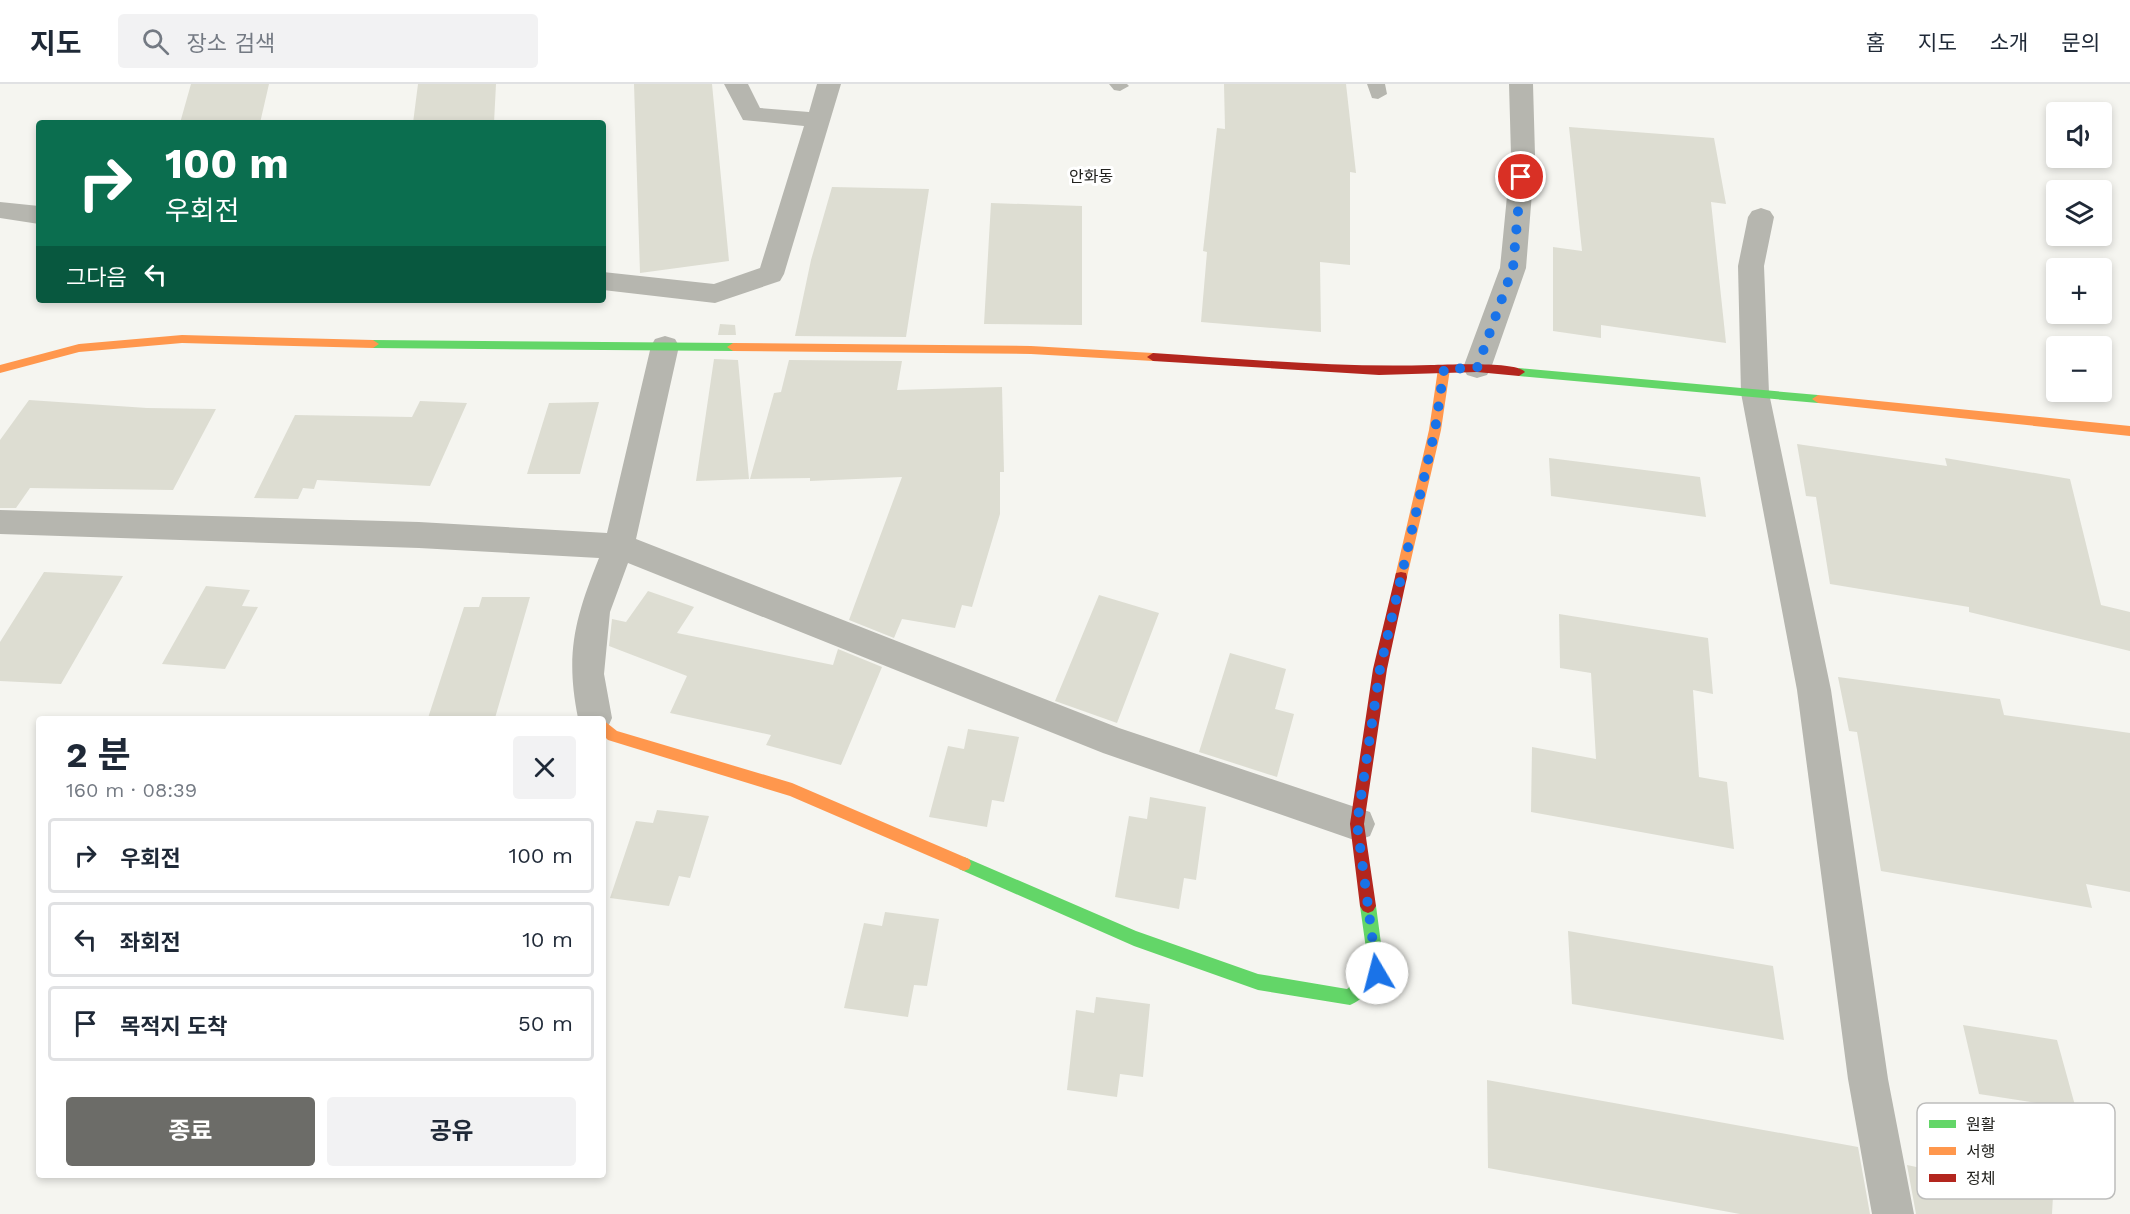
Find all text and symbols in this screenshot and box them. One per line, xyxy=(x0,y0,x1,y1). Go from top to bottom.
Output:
search box xyxy=(118,14,538,68)
icon: search xyxy=(139,25,172,58)
text: 지도 xyxy=(30,27,82,60)
text: 홈 xyxy=(1866,30,1885,55)
text: 지도 xyxy=(1918,30,1957,55)
text: 소개 xyxy=(1990,30,2028,55)
text: 문의 xyxy=(2061,30,2100,55)
text: 장소 검색 xyxy=(187,31,275,56)
map controls xyxy=(2046,102,2112,402)
button: sound xyxy=(2046,102,2112,168)
text: 100 m xyxy=(165,139,289,188)
icon: right xyxy=(66,144,144,222)
pin xyxy=(1495,151,1546,202)
icon: arrive xyxy=(1504,160,1537,193)
district label: 안화동 xyxy=(1069,167,1113,186)
button: layers xyxy=(2046,180,2112,246)
text: 우회전 xyxy=(165,195,240,227)
icon: left xyxy=(139,258,172,291)
button: + xyxy=(2046,258,2112,324)
text: 그다음 xyxy=(66,265,127,290)
button: − xyxy=(2046,336,2112,402)
text: 2 분 xyxy=(66,734,131,776)
button: close xyxy=(513,736,576,799)
text: 160 m · 08:39 xyxy=(66,778,197,802)
icon: right xyxy=(69,839,102,872)
text: 100 m xyxy=(509,843,573,868)
text: 우회전 xyxy=(120,846,181,871)
icon: left xyxy=(69,923,102,956)
text: 10 m xyxy=(522,927,573,952)
text: 좌회전 xyxy=(120,930,181,955)
position arrow xyxy=(1345,941,1409,1005)
icon: arrive xyxy=(69,1007,102,1040)
text: 50 m xyxy=(518,1011,573,1036)
text: 목적지 도착 xyxy=(120,1014,228,1039)
button: 종료 xyxy=(66,1097,315,1166)
button: 공유 xyxy=(327,1097,576,1166)
legend xyxy=(1917,1103,2115,1199)
text: 원활 xyxy=(1966,1115,1996,1134)
text: 서행 xyxy=(1966,1142,1995,1161)
text: 정체 xyxy=(1966,1169,1995,1188)

